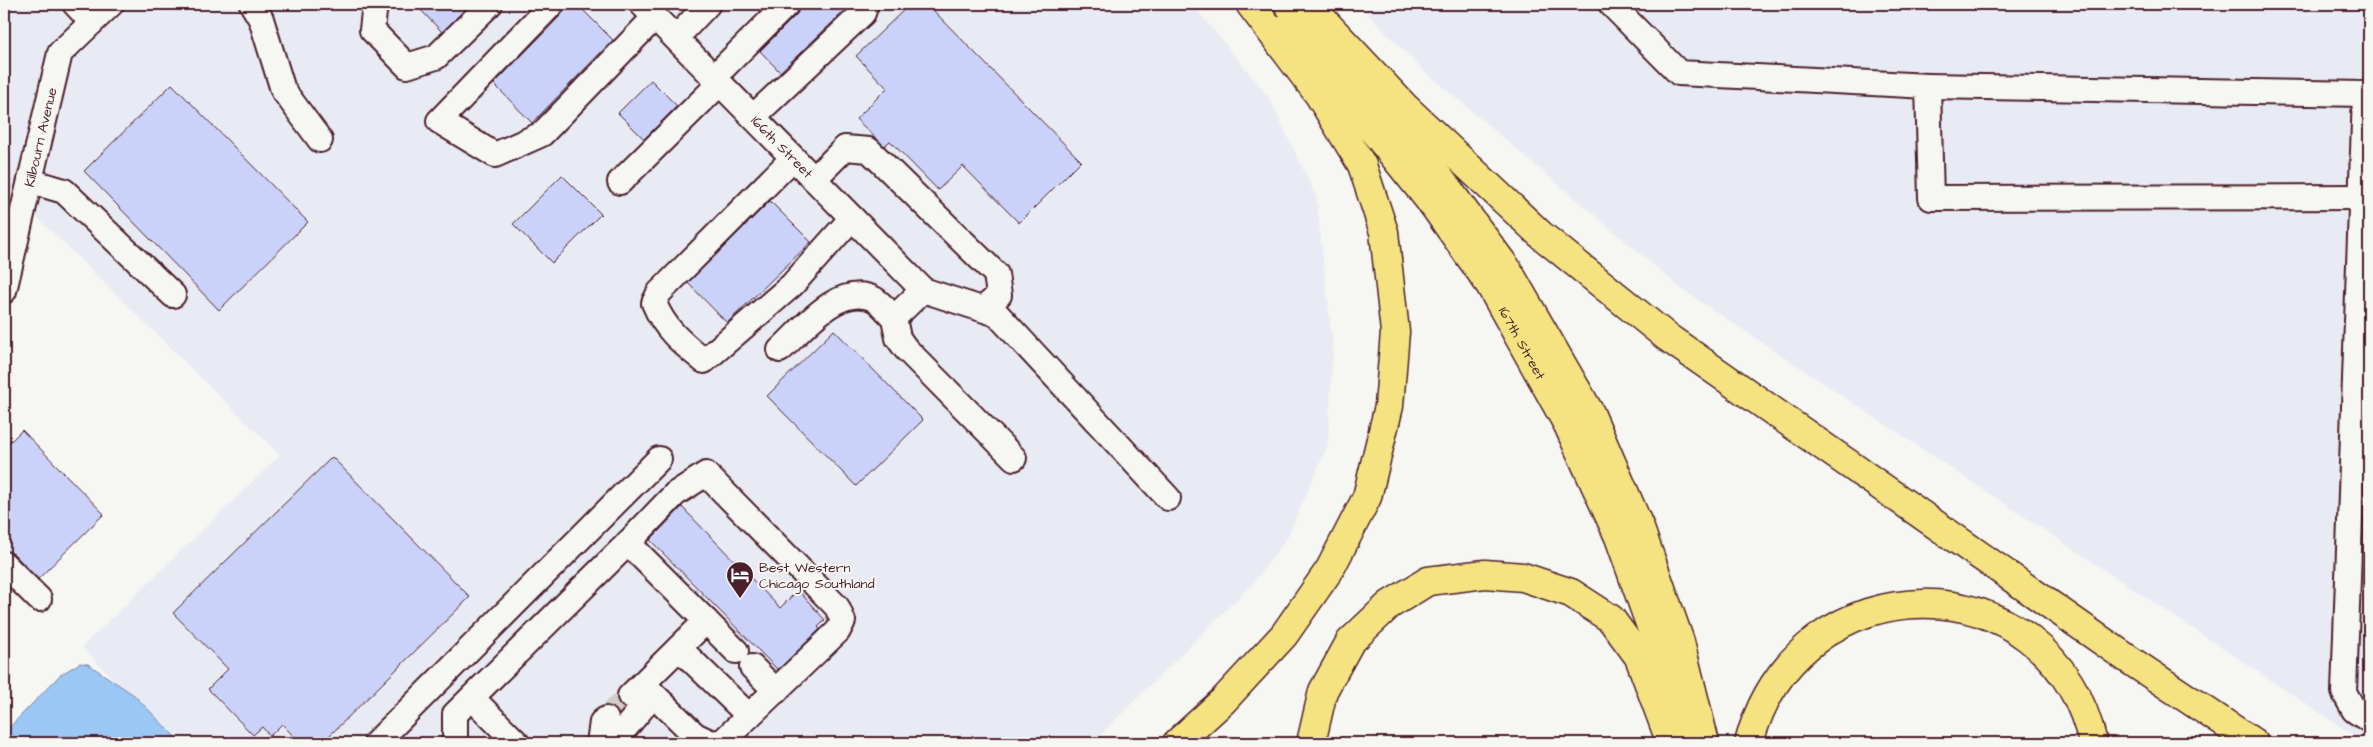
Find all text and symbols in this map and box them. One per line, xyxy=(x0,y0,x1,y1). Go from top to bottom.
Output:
street label: Kilbourn Avenue xyxy=(20,85,63,189)
street label: 166th Street xyxy=(746,112,817,183)
street label: 167th Street xyxy=(1493,303,1550,384)
place label: Best Western Chicago Southland xyxy=(759,558,875,594)
hotel icon: Best Western Chicago Southland xyxy=(725,560,755,599)

